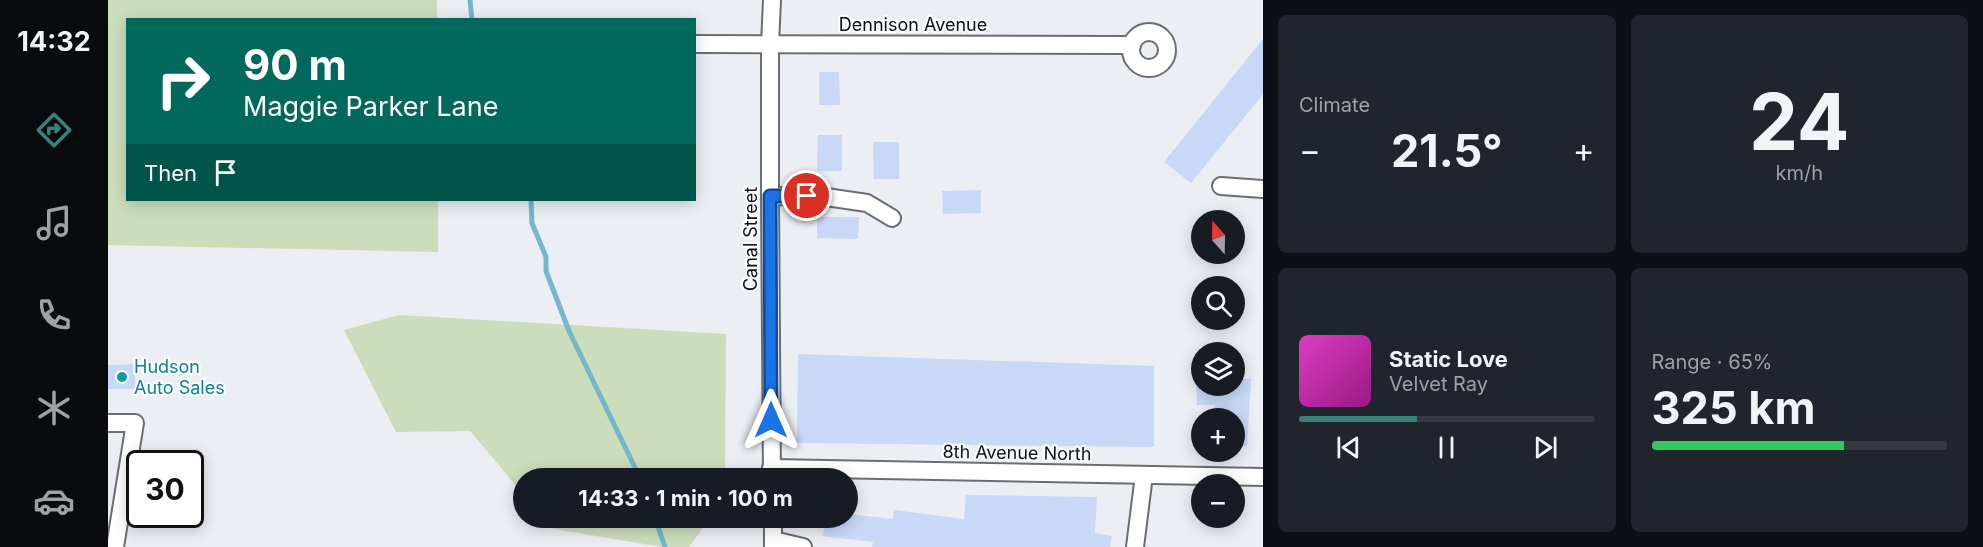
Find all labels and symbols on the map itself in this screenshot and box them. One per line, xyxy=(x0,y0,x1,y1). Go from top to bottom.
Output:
street label: Dennison Avenue xyxy=(839,14,987,35)
pin xyxy=(781,170,832,221)
street label: Canal Street xyxy=(740,187,761,291)
north arrow xyxy=(1191,210,1245,264)
place label: Hudson Auto Sales xyxy=(134,356,225,398)
marker: Hudson Auto Sales xyxy=(115,370,129,384)
position arrow xyxy=(739,388,803,452)
street label: 8th Avenue North xyxy=(942,441,1092,464)
speed limit sign: 30 xyxy=(126,450,204,528)

